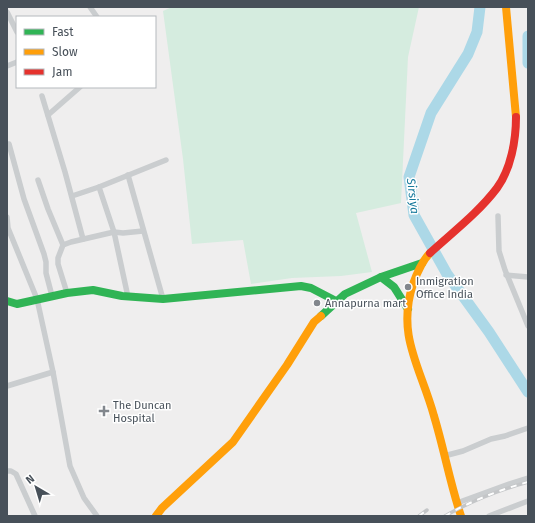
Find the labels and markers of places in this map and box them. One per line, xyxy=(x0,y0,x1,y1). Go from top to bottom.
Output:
place label: Inmigration Office India xyxy=(416,275,474,301)
marker: Inmigration Office India xyxy=(403,282,413,292)
place label: Annapurna mart xyxy=(325,297,406,310)
marker: Annapurna mart xyxy=(312,298,322,308)
place label: The Duncan Hospital xyxy=(113,399,172,425)
marker: The Duncan Hospital xyxy=(98,405,110,417)

